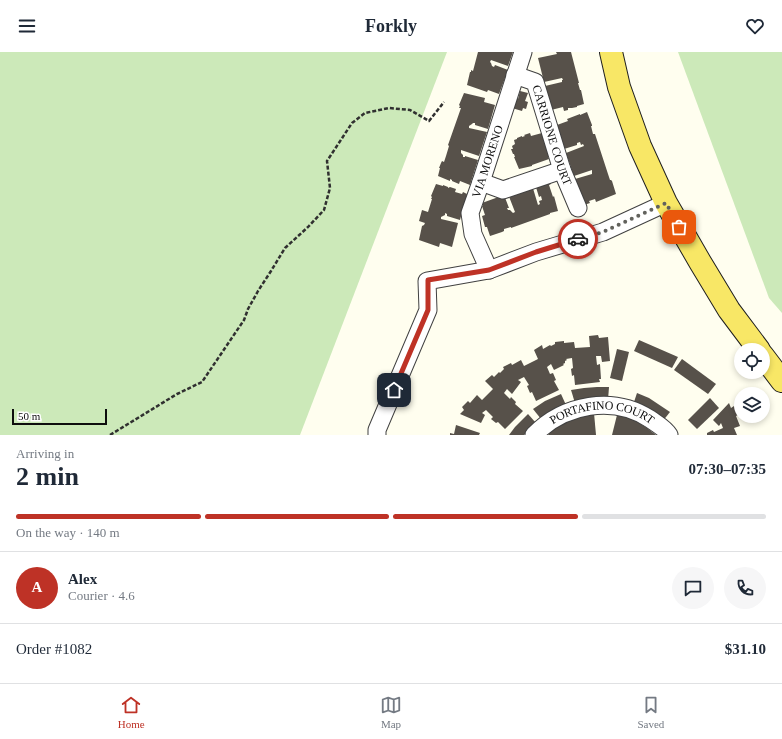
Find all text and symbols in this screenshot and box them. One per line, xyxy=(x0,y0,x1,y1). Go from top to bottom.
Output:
icon: menu xyxy=(16,15,38,37)
icon: heart xyxy=(744,15,766,37)
text: Forkly xyxy=(365,16,417,36)
street label: CARRIONE COURT xyxy=(529,83,575,188)
street label: VIA MORENO xyxy=(469,123,506,200)
pin xyxy=(662,210,696,244)
icon: bag xyxy=(668,216,690,238)
courier xyxy=(558,219,598,259)
icon: car xyxy=(567,228,589,250)
map controls xyxy=(734,343,770,423)
button: locate xyxy=(734,343,770,379)
pin xyxy=(377,373,411,407)
icon: home xyxy=(383,379,405,401)
button: layers xyxy=(734,387,770,423)
text: PORTAFINO COURT xyxy=(547,398,658,427)
scale bar xyxy=(12,407,107,426)
text: 50 m xyxy=(18,410,40,422)
street label: PORTAFINO COURT xyxy=(548,417,656,431)
text: Arriving in xyxy=(16,446,74,461)
text: 07:30–07:35 xyxy=(689,461,766,477)
text: 2 min xyxy=(16,462,79,491)
text: On the way · 140 m xyxy=(16,525,120,540)
button: chat xyxy=(672,567,714,609)
button: phone xyxy=(724,567,766,609)
text: Alex xyxy=(68,571,97,587)
text: A xyxy=(32,579,42,595)
text: Courier · 4.6 xyxy=(68,588,135,603)
text: Order #1082 xyxy=(16,641,92,657)
text: $31.10 xyxy=(725,641,766,657)
tab: Home xyxy=(118,694,145,730)
tab: Map xyxy=(380,694,402,730)
tab: Saved xyxy=(637,694,664,730)

